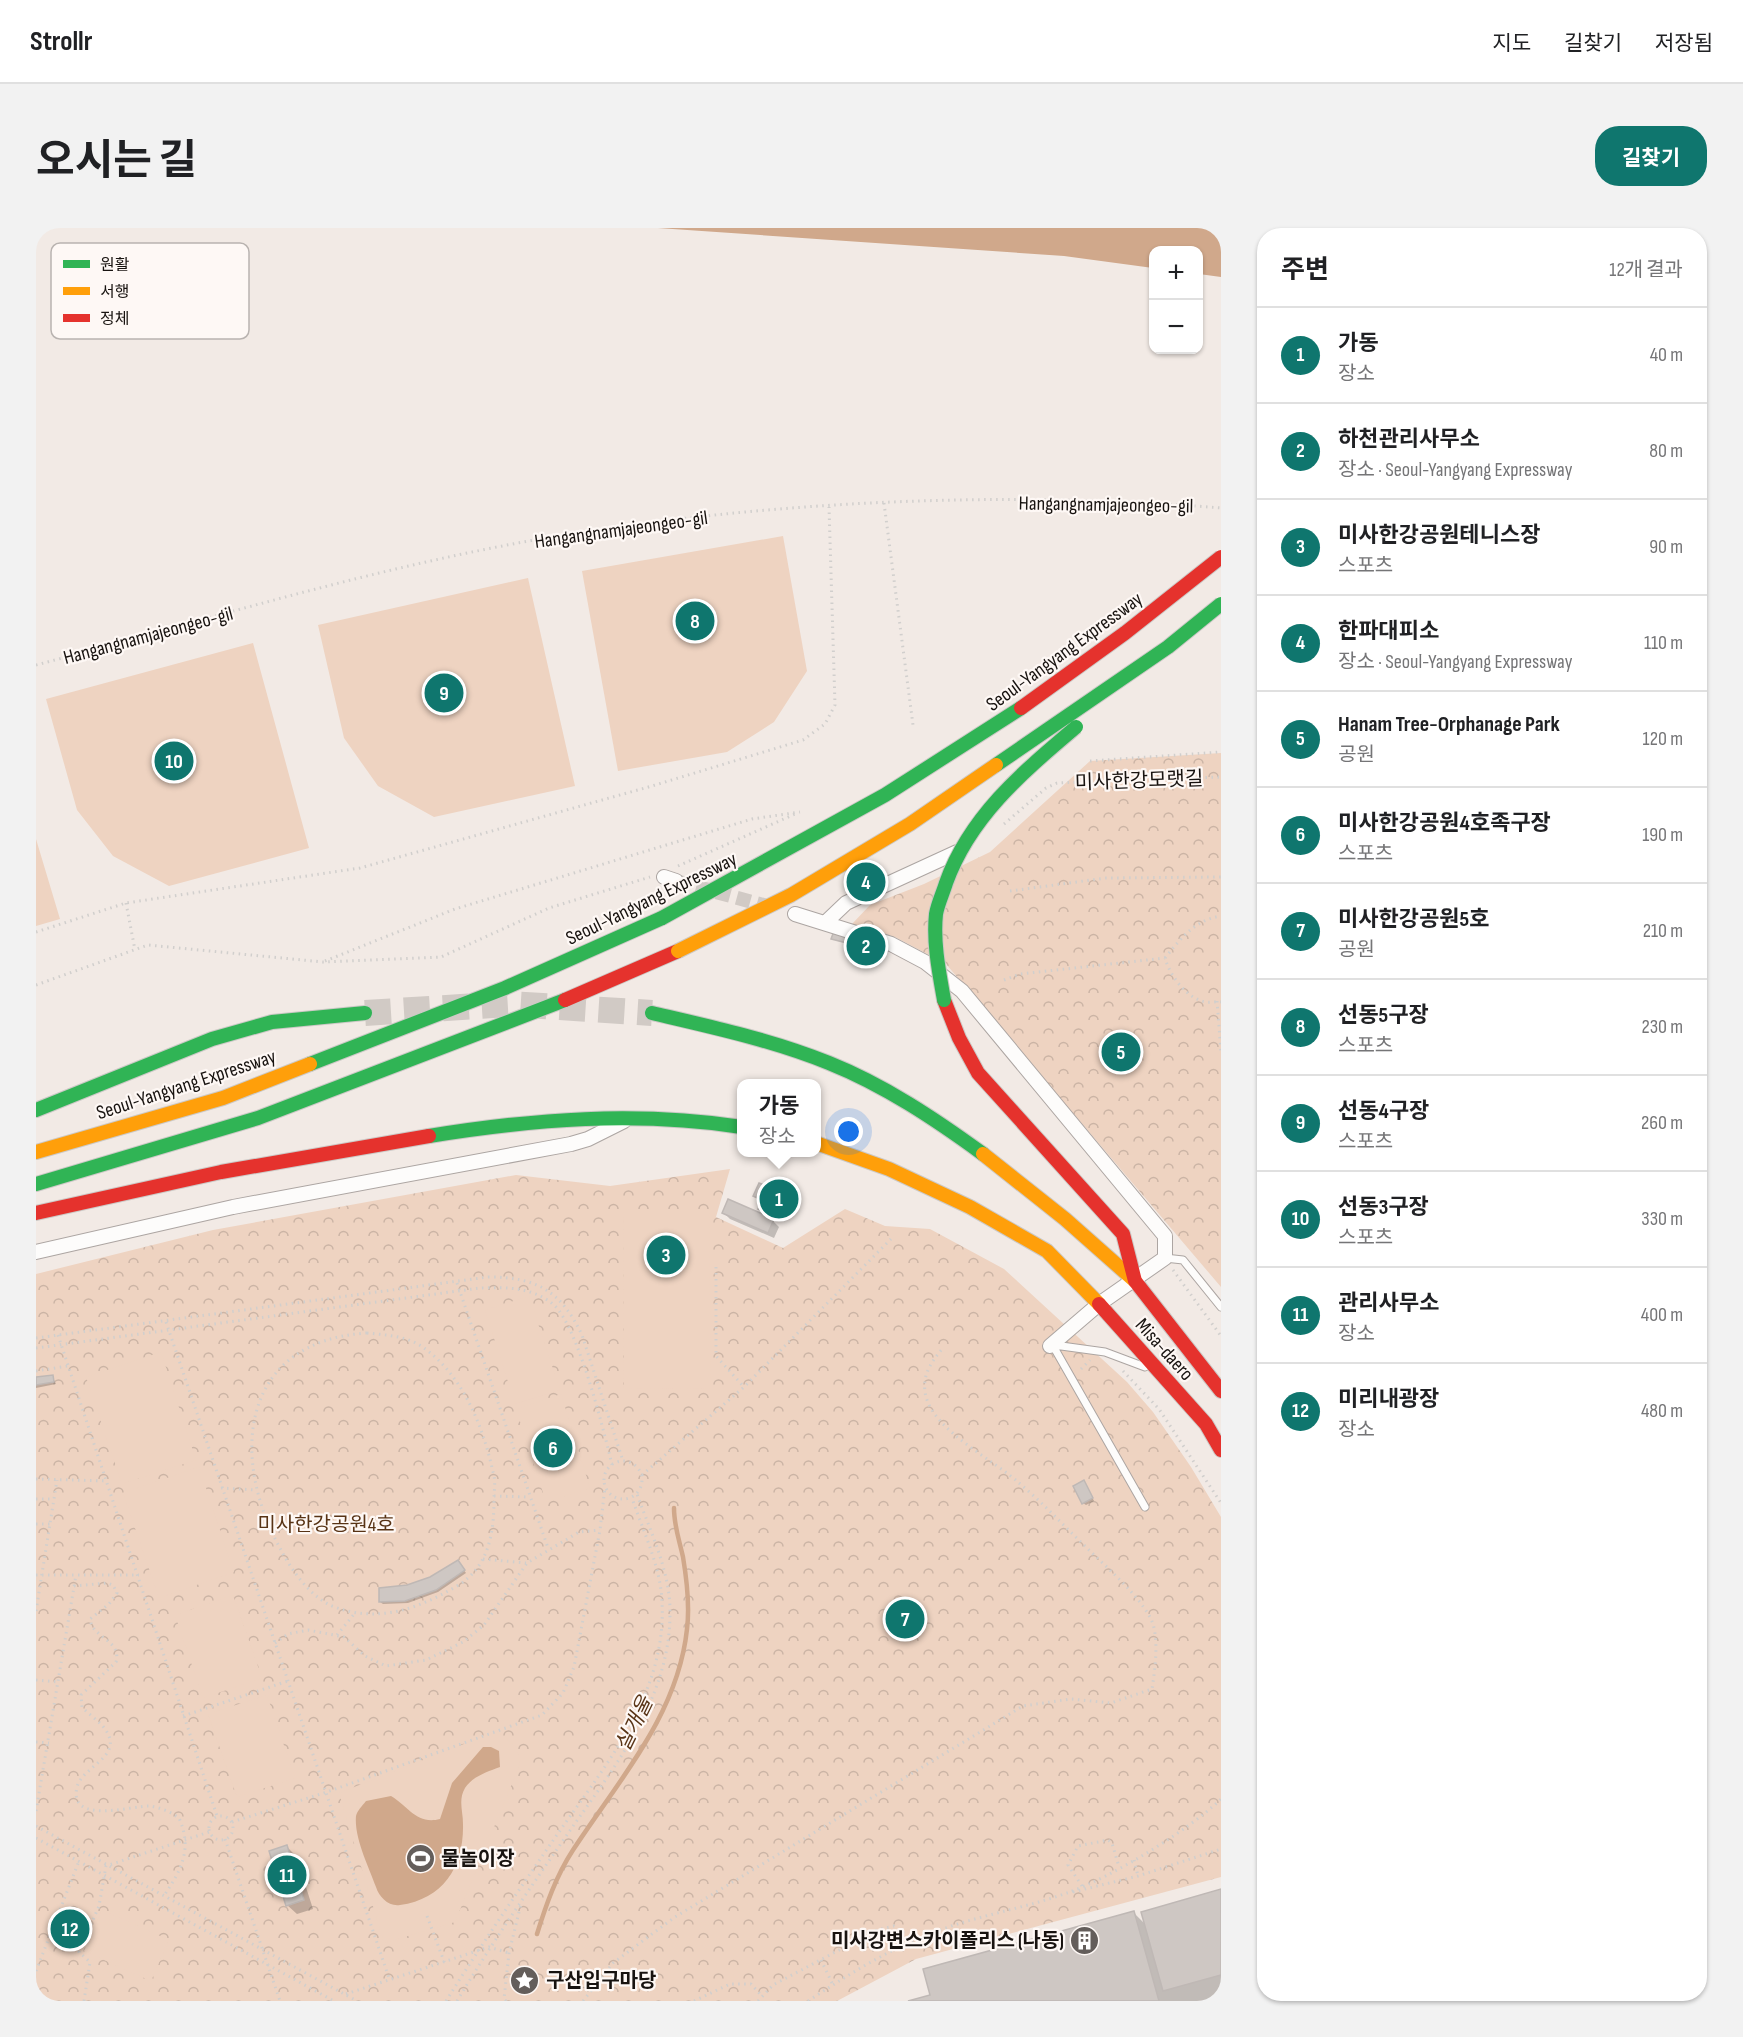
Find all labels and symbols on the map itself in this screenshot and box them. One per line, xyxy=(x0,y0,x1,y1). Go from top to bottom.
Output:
legend xyxy=(51,243,249,339)
text: 원활 xyxy=(100,256,130,275)
text: 서행 xyxy=(100,283,129,302)
text: 정체 xyxy=(100,310,129,329)
street label: Hangangnamjajeongeo-gil xyxy=(1018,491,1194,519)
street label: Hangangnamjajeongeo-gil xyxy=(533,506,709,554)
street label: Seoul-Yangyang Expressway xyxy=(982,587,1148,717)
pin: 8 xyxy=(676,598,714,644)
street label: Hangangnamjajeongeo-gil xyxy=(61,602,236,670)
pin: 9 xyxy=(424,670,464,716)
pin: 10 xyxy=(154,738,194,784)
street label: 미사한강모랫길 xyxy=(1074,767,1204,795)
street label: Seoul-Yangyang Expressway xyxy=(562,847,741,951)
pin: 4 xyxy=(846,860,886,904)
pin: 2 xyxy=(846,924,886,968)
pin: 5 xyxy=(1102,1030,1140,1074)
street label: Seoul-Yangyang Expressway xyxy=(94,1045,279,1125)
your location xyxy=(834,1117,863,1146)
pin: 1 xyxy=(760,1176,798,1222)
pin: 3 xyxy=(646,1232,686,1278)
street label: Misa-daero xyxy=(1130,1314,1198,1386)
pin: 6 xyxy=(534,1426,572,1470)
park label: 미사한강공원4호 xyxy=(257,1513,395,1537)
pin: 7 xyxy=(886,1596,924,1642)
water label: 실개울 xyxy=(611,1691,659,1756)
sports icon: 물놀이장 xyxy=(404,1842,436,1874)
place label: 물놀이장 xyxy=(441,1847,515,1871)
pin: 11 xyxy=(268,1852,306,1898)
pin: 12 xyxy=(51,1906,90,1952)
building icon: 미사강변스카이폴리스 (나동) xyxy=(1069,1924,1101,1956)
place label: 미사강변스카이폴리스 (나동) xyxy=(831,1929,1064,1953)
place icon: 구산입구마당 xyxy=(509,1964,541,1996)
place label: 구산입구마당 xyxy=(546,1969,656,1993)

